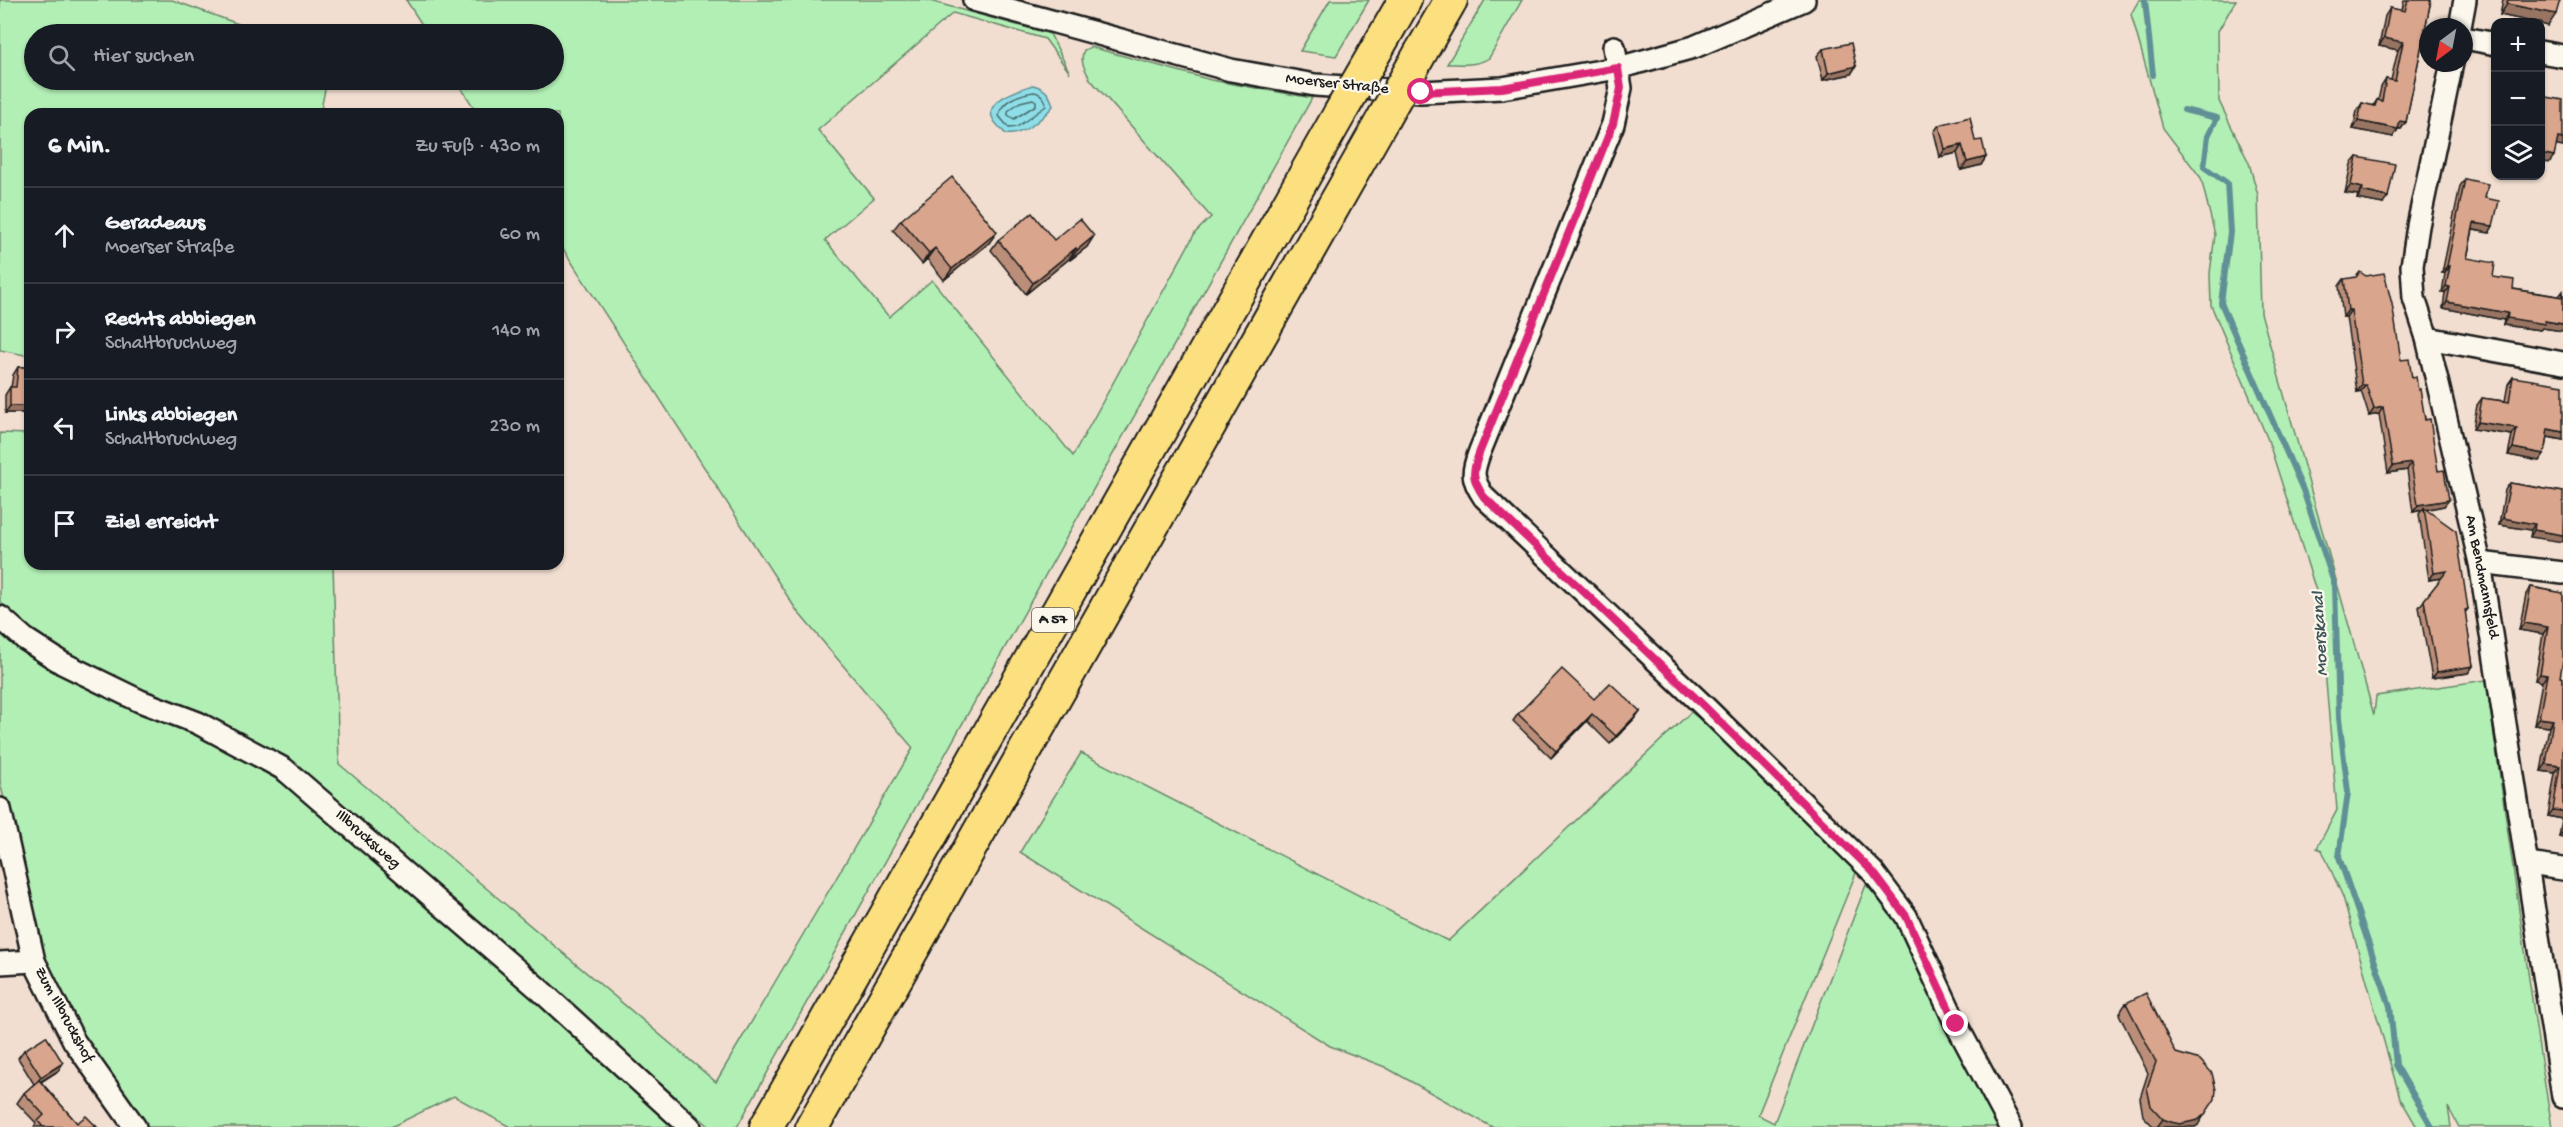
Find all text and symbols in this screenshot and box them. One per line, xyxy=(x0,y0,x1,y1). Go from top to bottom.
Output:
north arrow xyxy=(2419,18,2473,72)
map controls xyxy=(2491,18,2545,180)
button: + xyxy=(2491,18,2545,72)
search box xyxy=(24,24,564,90)
icon: search xyxy=(45,41,78,74)
text: Hier suchen xyxy=(93,44,194,70)
street label: Moerser Straße xyxy=(1285,70,1390,100)
button: − xyxy=(2491,72,2545,126)
route start xyxy=(1407,78,1433,104)
button: layers xyxy=(2491,126,2545,180)
text: 6 Min. xyxy=(48,132,112,163)
text: Zu Fuß · 430 m xyxy=(415,136,540,159)
text: Geradeaus xyxy=(105,211,205,237)
icon: ahead xyxy=(48,219,81,252)
text: 60 m xyxy=(500,224,540,247)
text: Moerser Straße xyxy=(105,237,234,260)
text: Rechts abbiegen xyxy=(105,307,255,333)
icon: right xyxy=(48,315,81,348)
text: 140 m xyxy=(492,320,540,343)
text: Schaltbruchweg xyxy=(105,333,237,356)
text: Links abbiegen xyxy=(105,403,237,429)
icon: left xyxy=(48,411,81,444)
text: 230 m xyxy=(490,416,540,439)
text: Schaltbruchweg xyxy=(105,429,237,452)
icon: arrive xyxy=(48,507,81,540)
text: Ziel erreicht xyxy=(105,510,217,536)
street label: Am Bendmannsfeld xyxy=(2460,514,2503,642)
water label: Moerskanal xyxy=(2308,590,2334,677)
road number: A 57 xyxy=(1032,608,1074,632)
street label: Illbrucksweg xyxy=(330,806,404,874)
street label: Zum Illbruckshof xyxy=(29,964,97,1067)
route end xyxy=(1942,1010,1968,1036)

